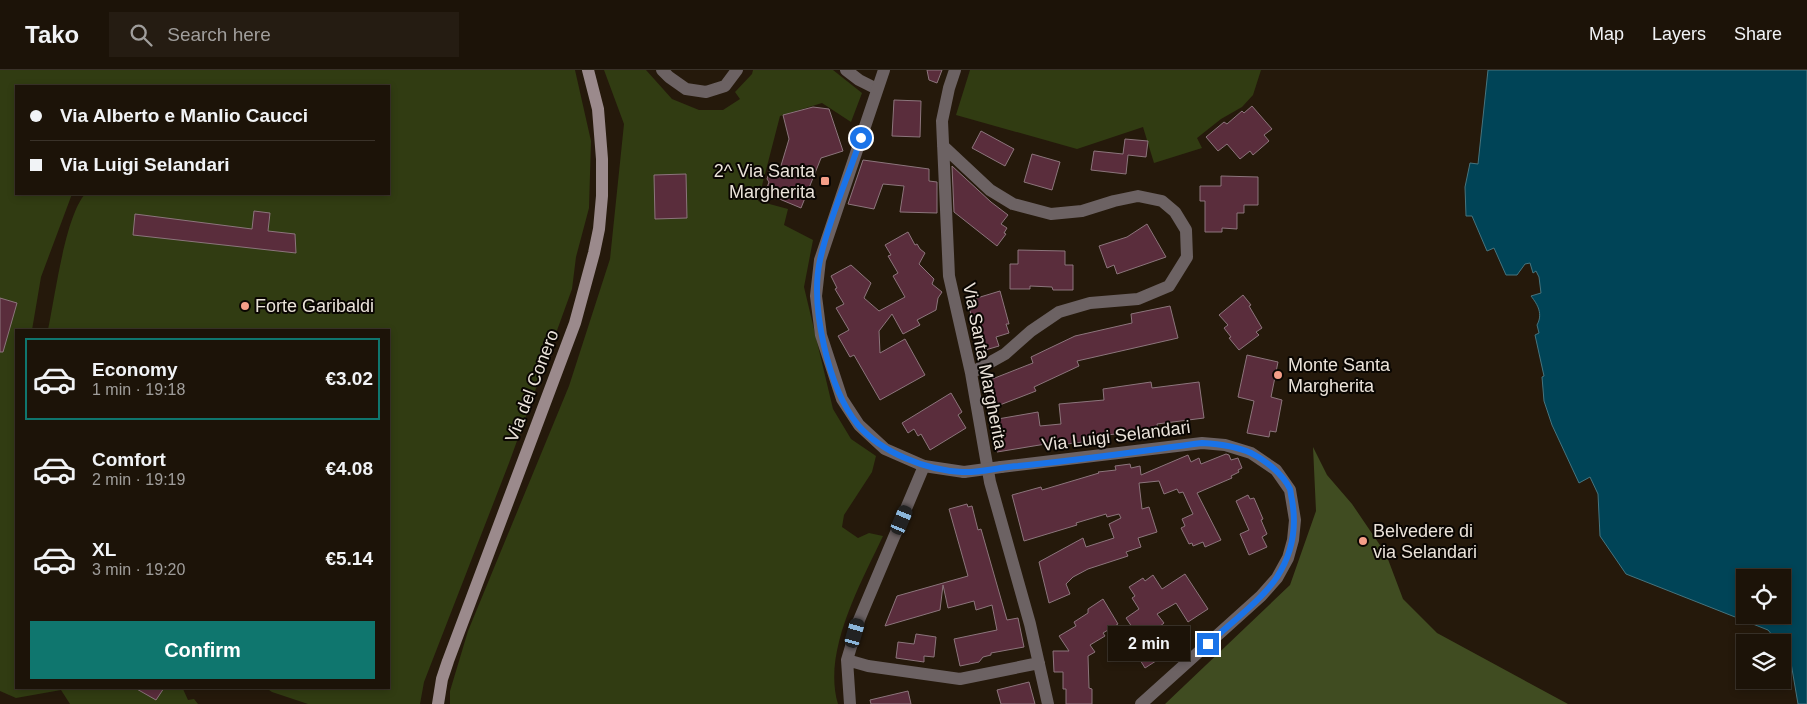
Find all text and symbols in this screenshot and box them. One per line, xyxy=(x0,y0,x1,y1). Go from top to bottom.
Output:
search box xyxy=(109,12,459,57)
text: Tako xyxy=(25,21,79,48)
icon: search xyxy=(127,21,155,49)
text: Search here xyxy=(167,24,271,45)
text: Map xyxy=(1589,24,1624,44)
text: Layers xyxy=(1652,24,1706,44)
text: Share xyxy=(1734,24,1782,44)
text: Via Alberto e Manlio Caucci xyxy=(60,105,308,126)
route start xyxy=(850,127,872,149)
text: Via Luigi Selandari xyxy=(60,154,230,175)
place label: 2^ Via Santa Margherita xyxy=(714,161,816,202)
marker: 2^ Via Santa Margherita xyxy=(819,175,831,187)
street label: Via Santa Margherita xyxy=(959,281,1011,452)
place label: Forte Garibaldi xyxy=(255,296,374,316)
marker: Forte Garibaldi xyxy=(239,300,251,312)
street label: Via del Conero xyxy=(501,327,563,445)
place label: Monte Santa Margherita xyxy=(1288,355,1391,396)
icon: car xyxy=(32,357,77,402)
text: Economy xyxy=(92,359,178,380)
text: €3.02 xyxy=(325,368,373,389)
marker: Monte Santa Margherita xyxy=(1272,369,1284,381)
text: 1 min · 19:18 xyxy=(92,381,185,398)
street label: Via Luigi Selandari xyxy=(1040,417,1192,455)
icon: car xyxy=(32,447,77,492)
text: Comfort xyxy=(92,449,166,470)
text: €4.08 xyxy=(325,458,373,479)
text: 2 min · 19:19 xyxy=(92,471,185,488)
car xyxy=(889,503,914,537)
place label: Belvedere di via Selandari xyxy=(1373,521,1477,562)
marker: Belvedere di via Selandari xyxy=(1357,535,1369,547)
icon: car xyxy=(32,537,77,582)
text: XL xyxy=(92,539,116,560)
text: €5.14 xyxy=(325,548,373,569)
text: 3 min · 19:20 xyxy=(92,561,185,578)
map controls xyxy=(1736,569,1791,689)
button: locate xyxy=(1736,569,1791,624)
car xyxy=(843,617,866,649)
button: Confirm xyxy=(30,621,375,679)
callout: 2 min xyxy=(1108,626,1190,662)
route end xyxy=(1197,633,1219,655)
button: layers xyxy=(1736,634,1791,689)
text: 2 min xyxy=(1128,635,1170,652)

